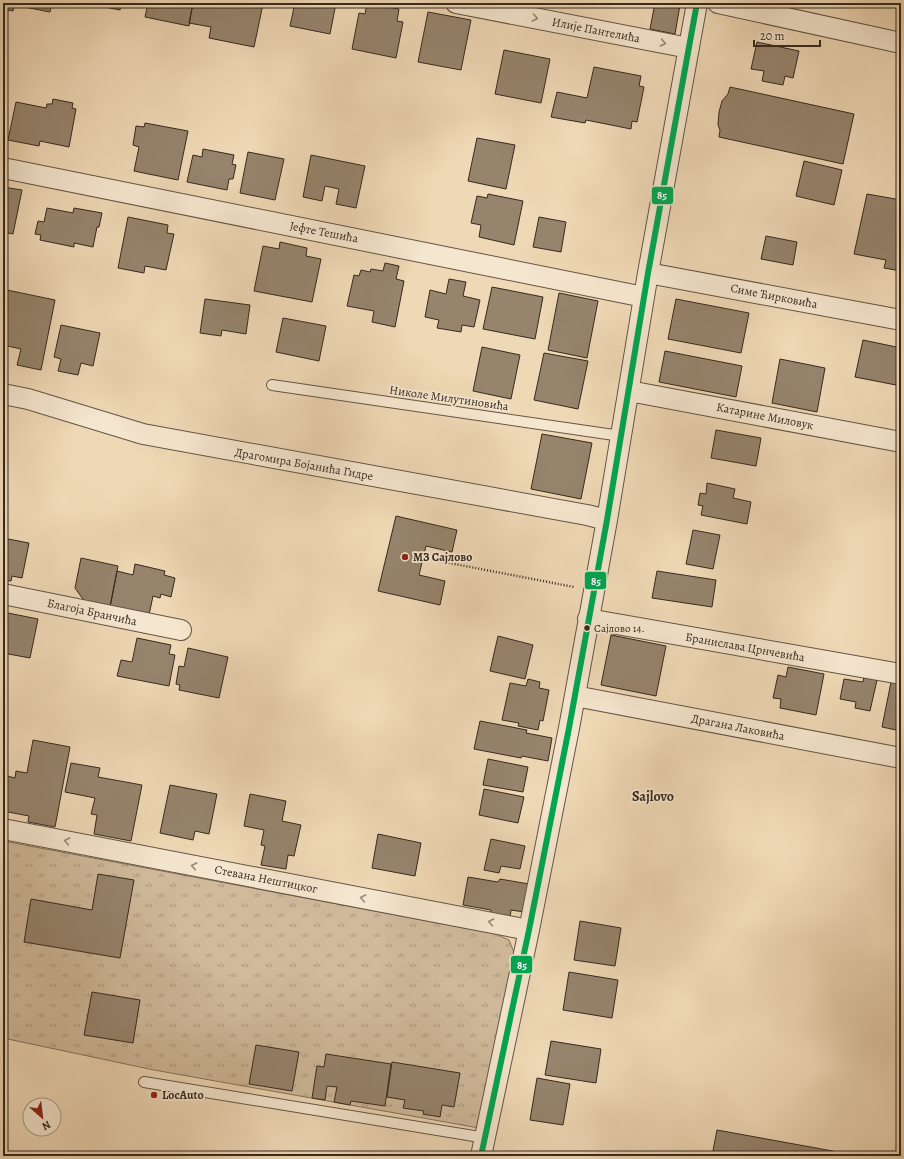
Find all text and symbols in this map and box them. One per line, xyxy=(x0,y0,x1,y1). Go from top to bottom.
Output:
one-way arrow xyxy=(532,14,539,22)
street label: Илије Пантелића xyxy=(551,14,642,46)
scale bar xyxy=(754,22,820,48)
text: 20 m xyxy=(760,28,784,44)
one-way arrow xyxy=(660,39,666,47)
line badge: 85 xyxy=(651,186,674,205)
text: 85 xyxy=(657,188,667,203)
street label: Јефте Тешића xyxy=(288,218,360,247)
street label: Симе Ћирковића xyxy=(729,280,819,312)
street label: Николе Милутиновића xyxy=(388,382,510,414)
street label: Катарине Миловук xyxy=(715,399,815,433)
street label: Драгомира Бојанића Гидре xyxy=(234,444,374,484)
place label: МЗ Сајлово xyxy=(413,549,472,565)
marker: МЗ Сајлово xyxy=(400,552,410,562)
line badge: 85 xyxy=(584,571,607,590)
text: 85 xyxy=(591,574,601,589)
street label: Благоја Бранчића xyxy=(46,595,139,629)
place label: Сајлово 14. xyxy=(594,621,645,636)
marker: Сајлово 14. xyxy=(582,623,592,633)
street label: Бранислава Црнчевића xyxy=(684,629,806,665)
street label: Драгана Лаковића xyxy=(690,710,787,744)
district label: Sajlovo xyxy=(632,787,674,806)
one-way arrow xyxy=(63,837,70,846)
street label: Стевана Нештицког xyxy=(213,861,319,897)
one-way arrow xyxy=(191,862,197,870)
one-way arrow xyxy=(360,894,366,902)
one-way arrow xyxy=(488,918,494,927)
line badge: 85 xyxy=(510,955,533,974)
text: 85 xyxy=(517,958,527,973)
place label: LocAuto xyxy=(162,1087,204,1103)
marker: LocAuto xyxy=(149,1090,159,1100)
north arrow xyxy=(22,1097,62,1137)
text: N xyxy=(39,1117,54,1134)

